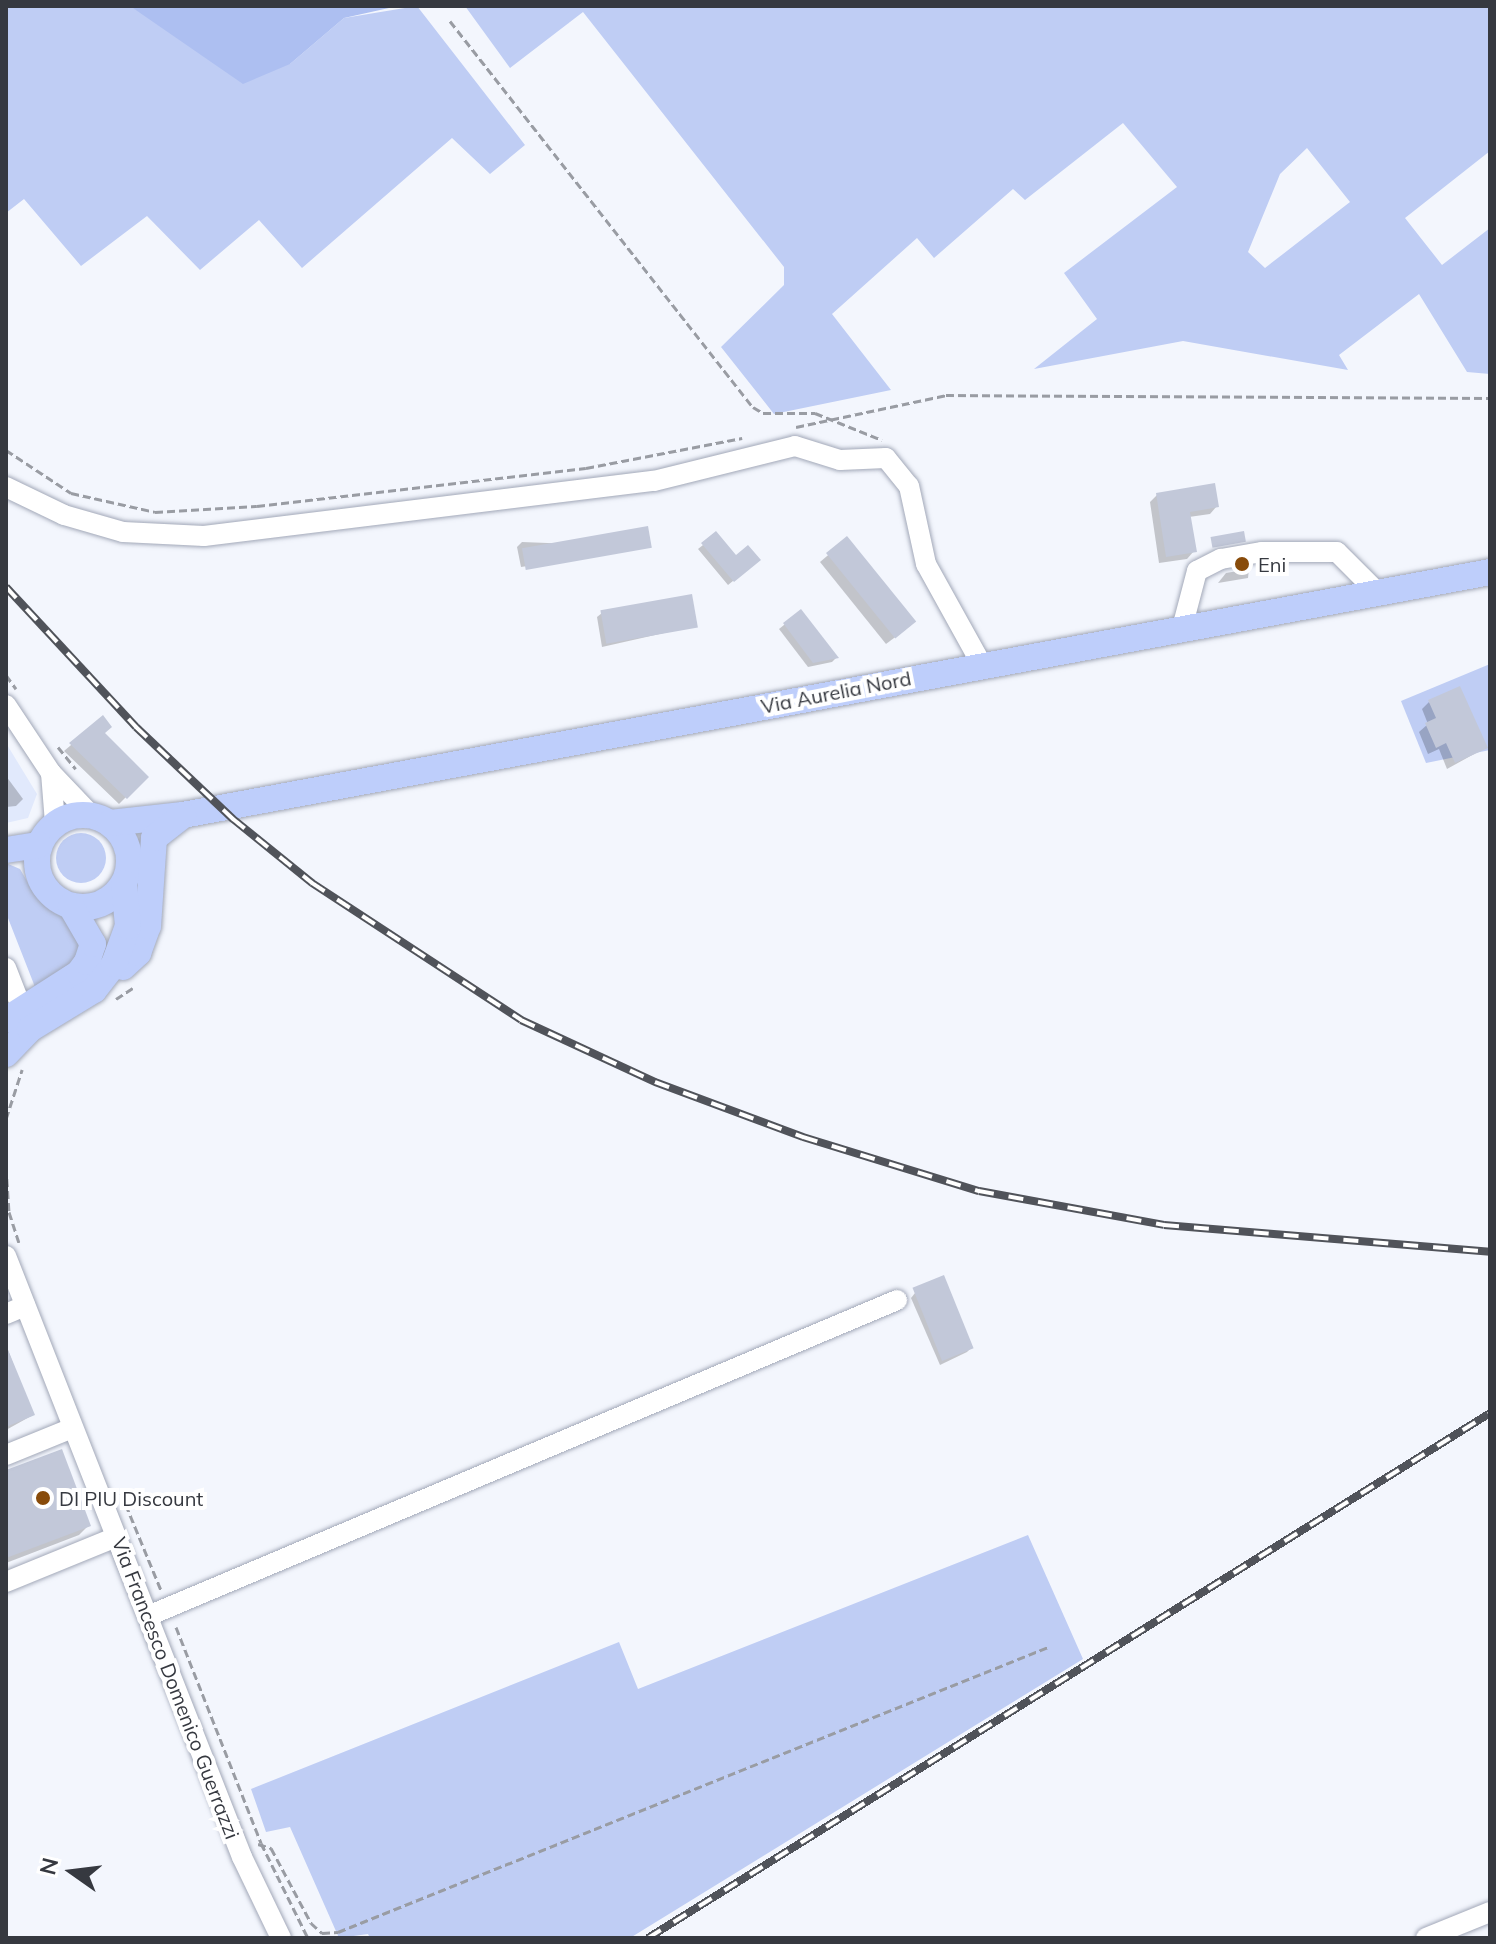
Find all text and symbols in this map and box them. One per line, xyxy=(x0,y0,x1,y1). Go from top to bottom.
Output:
place label: Eni xyxy=(1258,552,1286,576)
marker: Eni xyxy=(1233,555,1251,573)
street label: Via Aurelia Nord xyxy=(759,666,913,718)
place label: DI PIU Discount xyxy=(59,1486,203,1510)
marker: DI PIU Discount xyxy=(34,1489,52,1507)
street label: Via Francesco Domenico Guerrazzi xyxy=(107,1534,245,1842)
north arrow xyxy=(32,1832,112,1912)
text: N xyxy=(33,1855,64,1878)

